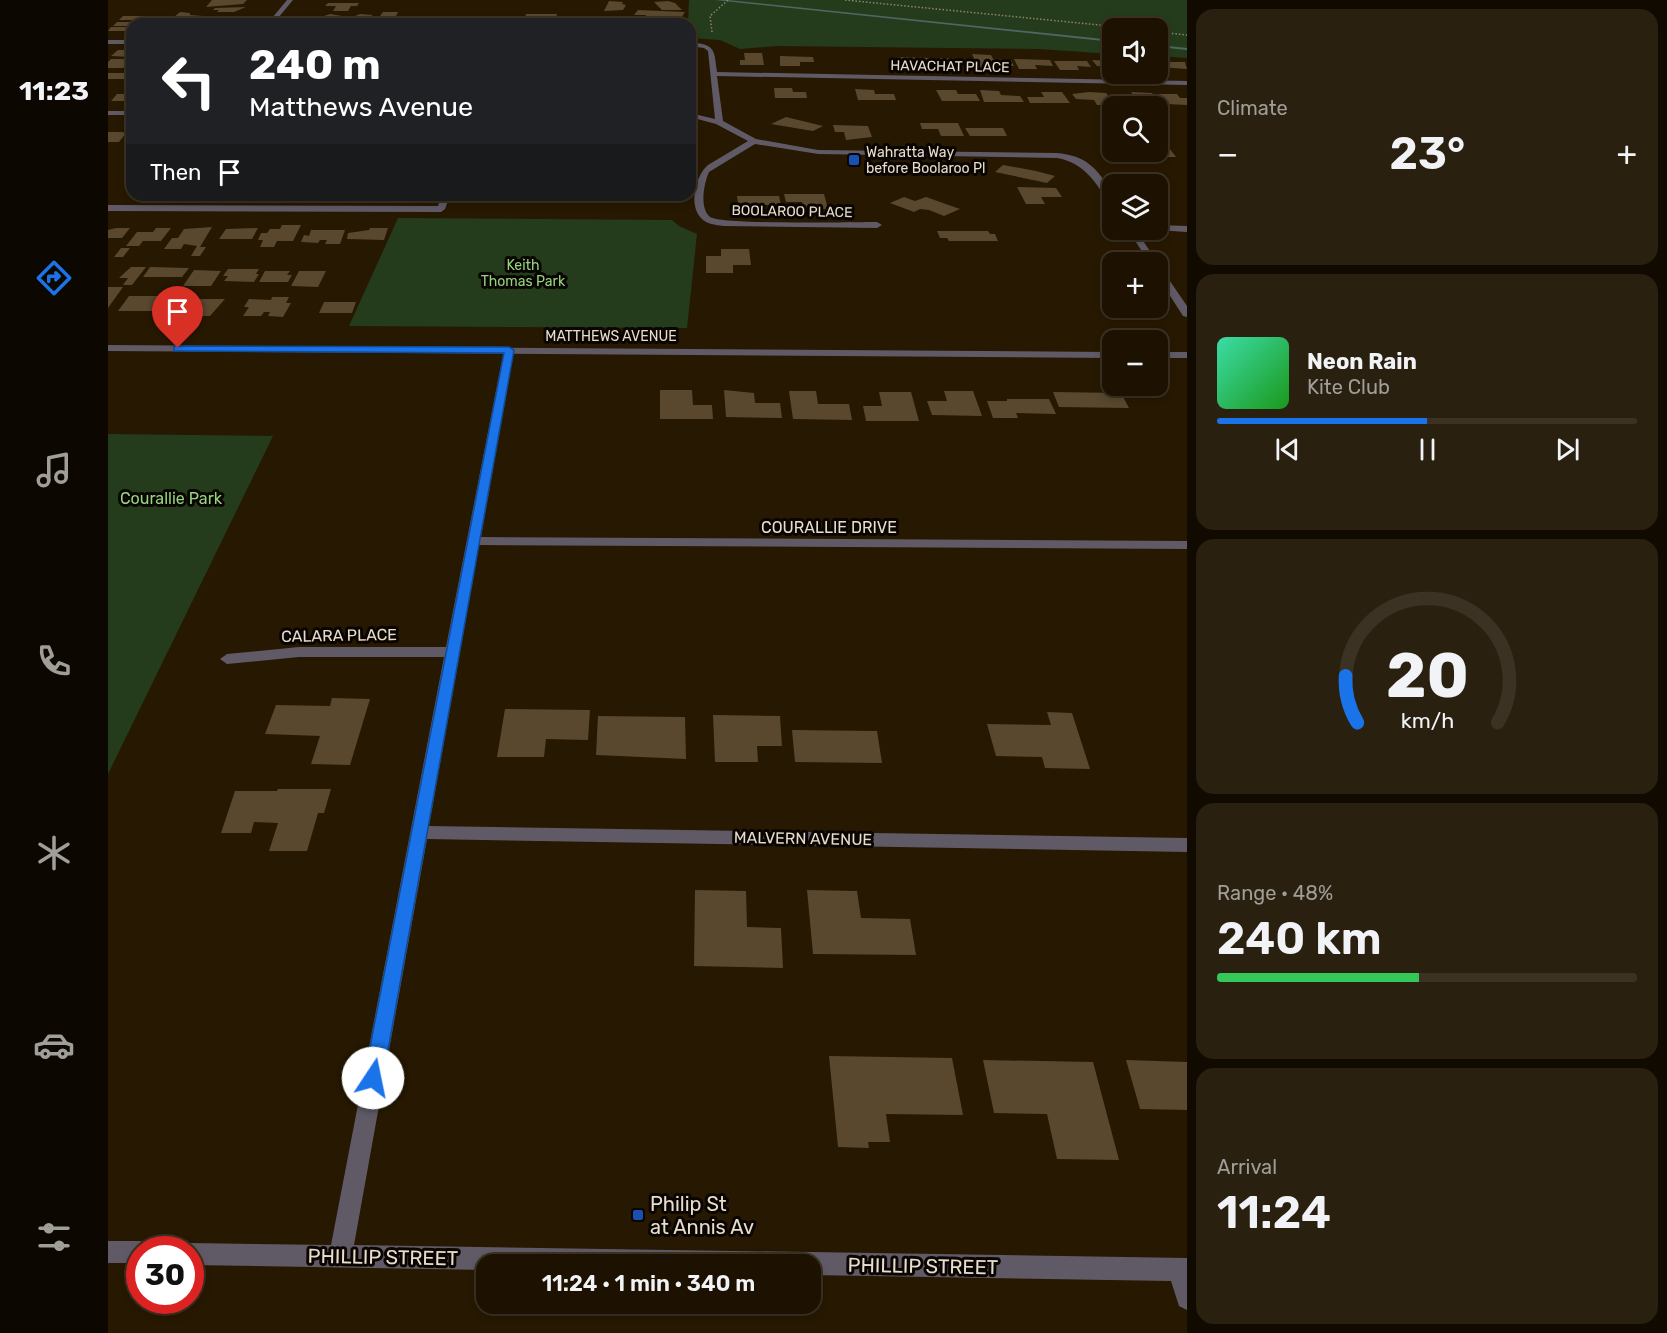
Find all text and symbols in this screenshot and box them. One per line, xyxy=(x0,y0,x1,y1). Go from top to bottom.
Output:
map controls xyxy=(1102,18,1168,396)
button: sound xyxy=(1102,18,1168,84)
text: 240 m xyxy=(249,40,381,90)
icon: left xyxy=(150,42,228,120)
street label: HAVACHAT PLACE xyxy=(890,57,1010,76)
text: 11:23 xyxy=(19,75,89,107)
text: Matthews Avenue xyxy=(249,91,473,123)
button: search xyxy=(1102,96,1168,162)
text: Climate xyxy=(1217,96,1288,120)
text: 23° xyxy=(1390,127,1465,180)
text: − xyxy=(1217,134,1238,173)
text: + xyxy=(1616,134,1637,173)
place label: Wahratta Way before Boolaroo Pl xyxy=(866,144,985,177)
marker: Wahratta Way before Boolaroo Pl xyxy=(847,153,861,167)
icon: arrive xyxy=(213,156,246,189)
text: Then xyxy=(150,159,201,186)
button: layers xyxy=(1102,174,1168,240)
street label: BOOLAROO PLACE xyxy=(731,202,853,221)
button: + xyxy=(1102,252,1168,318)
icon: directions xyxy=(33,257,75,299)
park label: Keith Thomas Park xyxy=(481,257,566,290)
pin xyxy=(152,286,203,348)
icon: arrive xyxy=(161,295,194,328)
street label: MATTHEWS AVENUE xyxy=(545,328,677,345)
button: − xyxy=(1102,330,1168,396)
text: Neon Rain xyxy=(1307,348,1417,375)
text: Kite Club xyxy=(1307,375,1390,399)
icon: previous xyxy=(1271,433,1304,466)
icon: pause xyxy=(1411,433,1444,466)
icon: next xyxy=(1551,433,1584,466)
icon: music xyxy=(33,449,75,491)
park label: Courallie Park xyxy=(120,489,223,508)
street label: COURALLIE DRIVE xyxy=(761,518,897,537)
street label: CALARA PLACE xyxy=(281,625,397,646)
icon: phone xyxy=(33,640,75,682)
text: 20 xyxy=(1386,640,1468,714)
text: km/h xyxy=(1400,709,1454,734)
street label: MALVERN AVENUE xyxy=(734,828,872,849)
icon: climate xyxy=(33,832,75,874)
text: Range · 48% xyxy=(1217,881,1333,905)
text: 240 km xyxy=(1217,912,1382,965)
icon: car xyxy=(33,1024,75,1066)
position arrow xyxy=(341,1046,405,1110)
text: Arrival xyxy=(1217,1155,1277,1179)
text: 11:24 xyxy=(1217,1186,1331,1239)
place label: Philip St at Annis Av xyxy=(650,1192,754,1239)
marker: Philip St at Annis Av xyxy=(631,1208,645,1222)
icon: filters xyxy=(33,1216,75,1258)
speed limit sign: 30 xyxy=(126,1236,204,1314)
street label: PHILLIP STREET xyxy=(307,1244,459,1270)
street label: PHILLIP STREET xyxy=(847,1253,999,1279)
text: 11:24 · 1 min · 340 m xyxy=(542,1270,755,1297)

